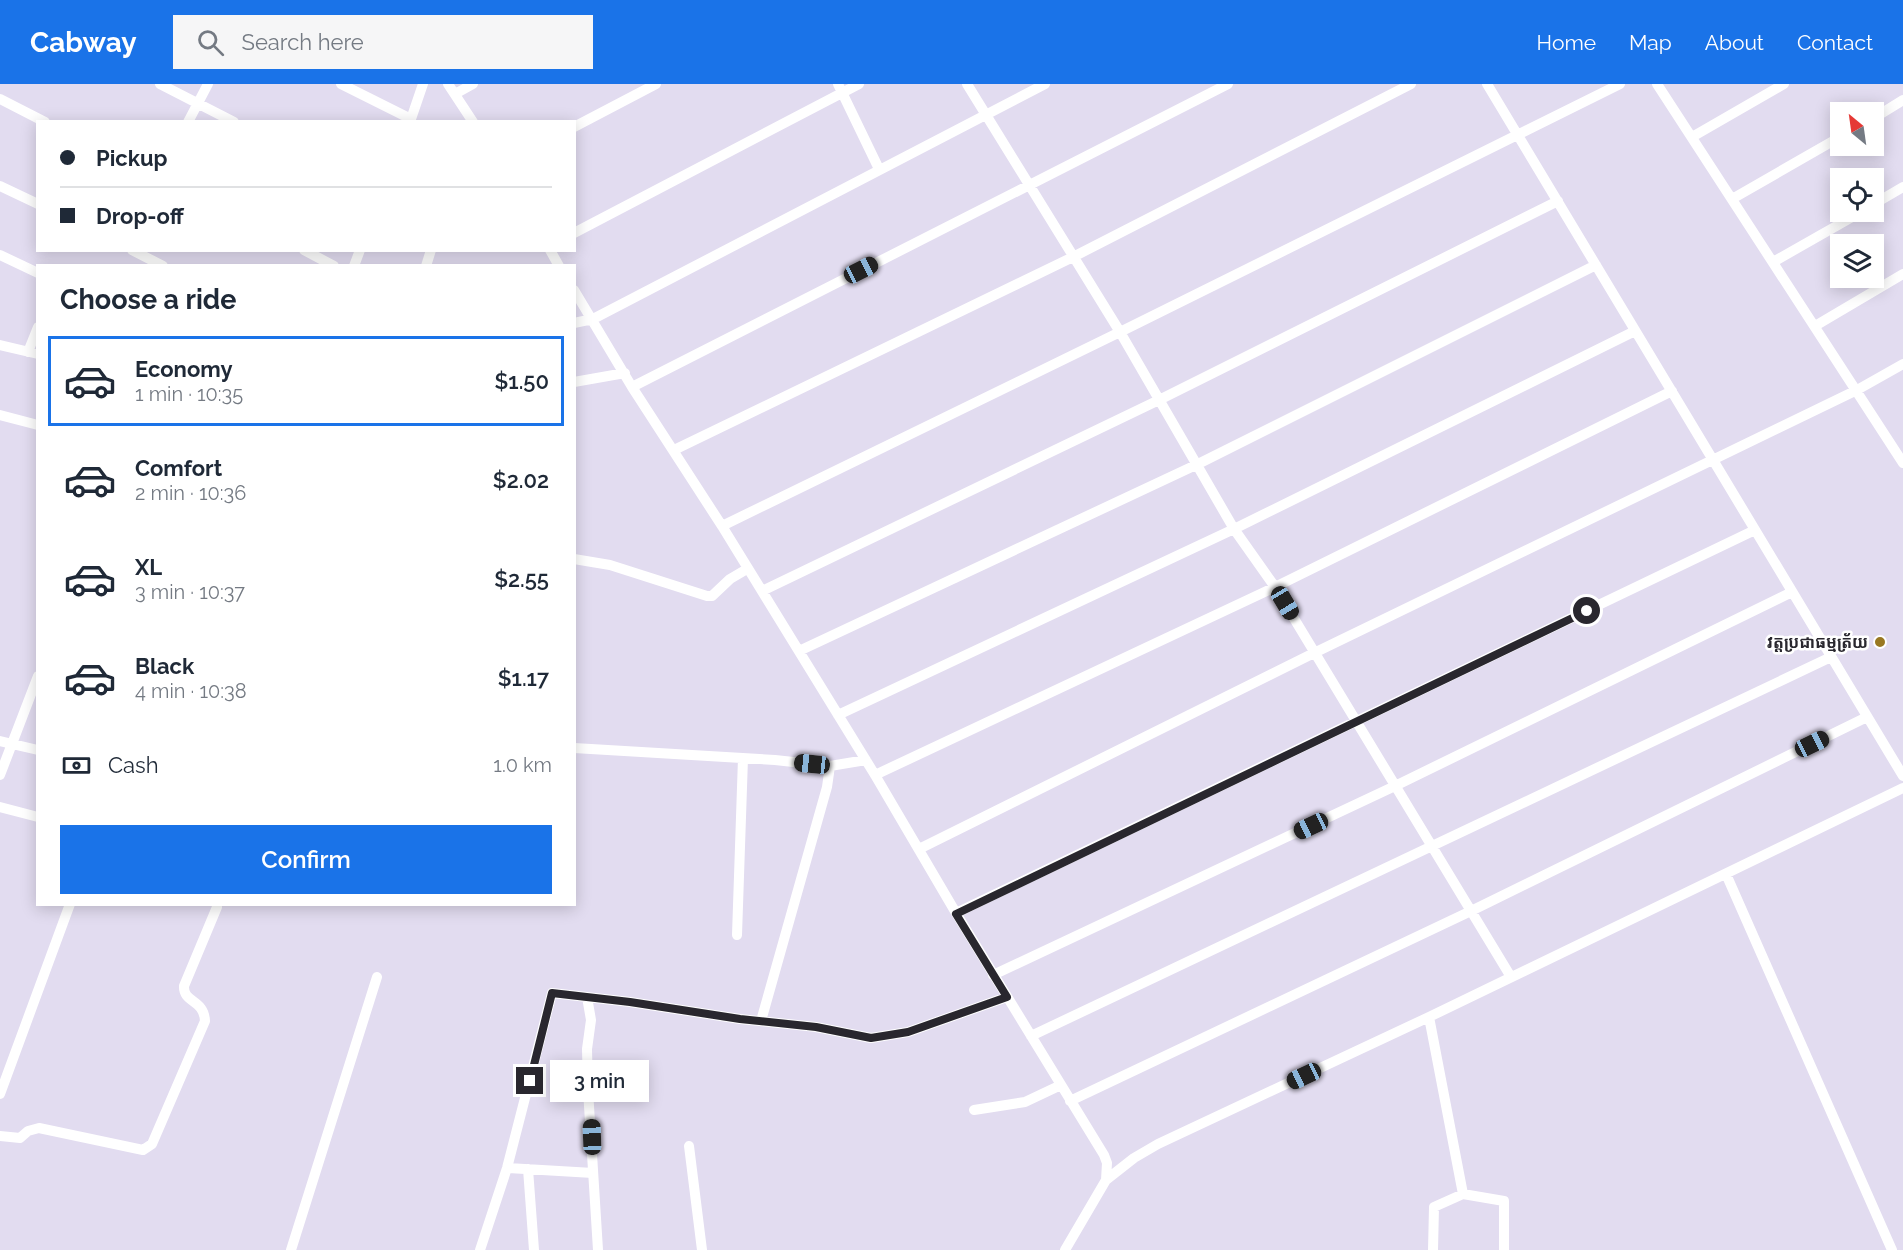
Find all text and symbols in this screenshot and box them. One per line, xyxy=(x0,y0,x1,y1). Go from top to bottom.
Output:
search box xyxy=(173,15,593,69)
text: Cabway xyxy=(30,26,137,59)
icon: search xyxy=(194,26,227,59)
text: Search here xyxy=(242,29,364,55)
text: Home xyxy=(1537,30,1596,55)
text: Map xyxy=(1629,30,1672,55)
text: About xyxy=(1705,30,1764,55)
text: Contact xyxy=(1797,30,1873,55)
north arrow xyxy=(1830,102,1884,156)
map controls xyxy=(1830,102,1884,288)
text: Pickup xyxy=(96,145,168,171)
button: locate xyxy=(1830,168,1884,222)
text: Drop-off xyxy=(96,203,184,229)
button: layers xyxy=(1830,234,1884,288)
car xyxy=(841,254,881,286)
text: Choose a ride xyxy=(60,284,236,315)
icon: car xyxy=(63,354,117,408)
text: Economy xyxy=(135,356,233,382)
text: $1.50 xyxy=(495,368,549,394)
text: 1 min · 10:35 xyxy=(135,382,243,406)
icon: car xyxy=(63,453,117,507)
text: Comfort xyxy=(135,455,222,481)
text: $2.02 xyxy=(493,467,549,493)
text: 2 min · 10:36 xyxy=(135,481,246,505)
icon: car xyxy=(63,552,117,606)
text: XL xyxy=(135,554,162,580)
text: $2.55 xyxy=(494,566,549,592)
text: 3 min · 10:37 xyxy=(135,580,245,604)
car xyxy=(1268,583,1302,623)
route start xyxy=(1573,597,1600,624)
place label: វត្តប្រជាធម្មត្រ័យ xyxy=(1767,632,1868,652)
marker: វត្តប្រជាធម្មត្រ័យ xyxy=(1873,635,1887,649)
icon: car xyxy=(63,651,117,705)
text: Black xyxy=(135,653,194,679)
text: $1.17 xyxy=(498,665,549,691)
text: 4 min · 10:38 xyxy=(135,679,247,703)
car xyxy=(1792,728,1832,760)
icon: cash xyxy=(60,749,93,782)
text: Cash xyxy=(108,752,159,778)
text: 1.0 km xyxy=(493,753,552,777)
car xyxy=(793,753,831,775)
car xyxy=(1291,810,1331,842)
button: Confirm xyxy=(60,825,552,894)
callout: 3 min xyxy=(551,1060,650,1102)
car xyxy=(1284,1060,1324,1092)
route end xyxy=(516,1067,543,1094)
text: 3 min xyxy=(574,1069,625,1093)
car xyxy=(582,1119,602,1155)

